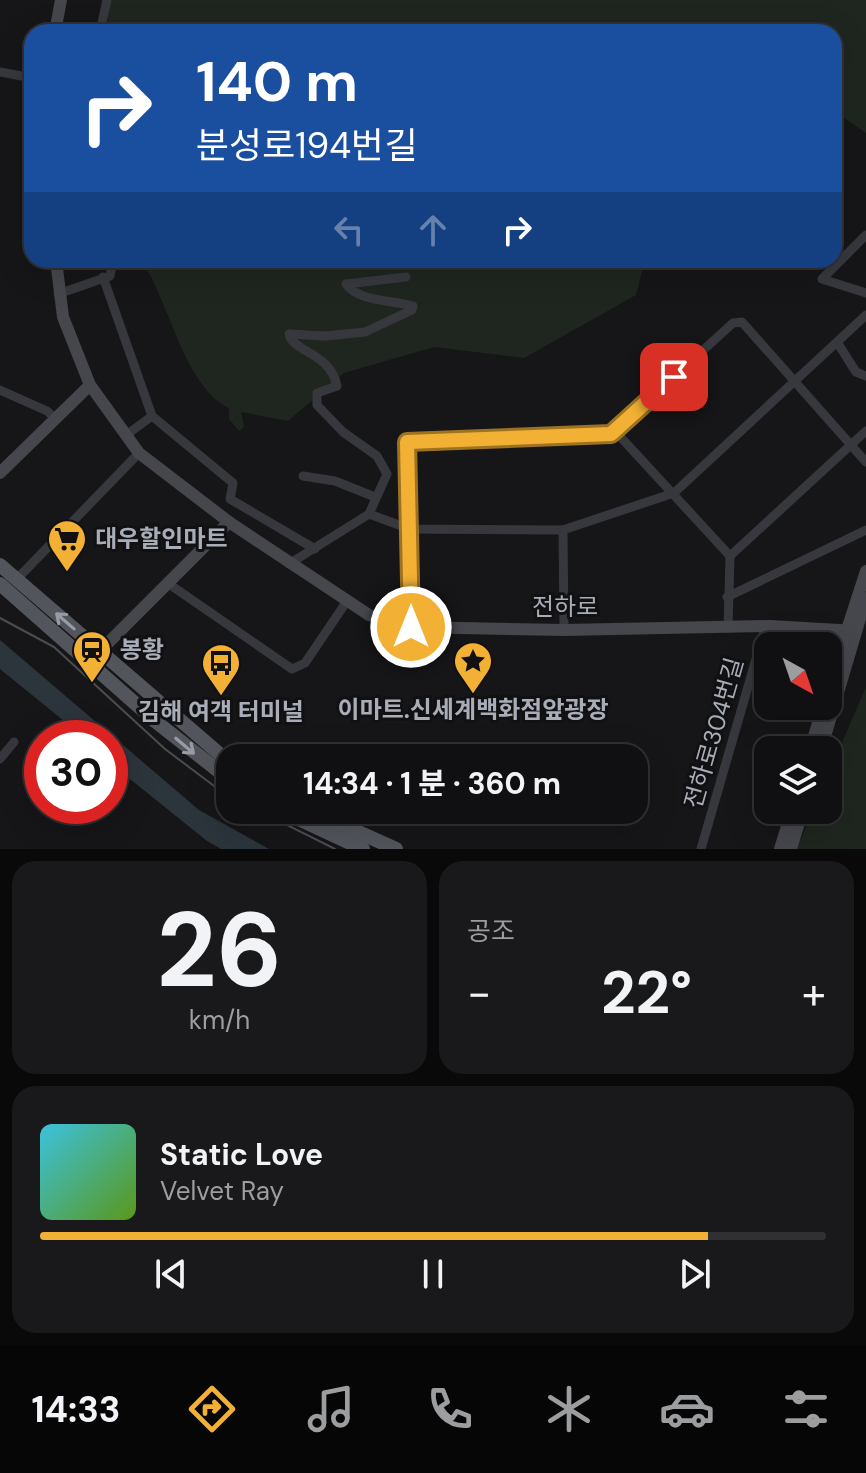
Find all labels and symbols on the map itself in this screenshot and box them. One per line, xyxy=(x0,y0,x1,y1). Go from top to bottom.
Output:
pin xyxy=(640,343,708,411)
supermarket icon: 대우할인마트 xyxy=(46,518,88,573)
place label: 대우할인마트 xyxy=(95,523,227,554)
position arrow xyxy=(369,585,453,669)
street label: 전하로 xyxy=(532,591,598,622)
one-way arrow xyxy=(56,612,76,630)
station icon: 봉황 xyxy=(71,629,113,684)
north arrow xyxy=(754,632,842,720)
place label: 봉황 xyxy=(120,634,164,665)
place icon: 이마트.신세계백화점앞광장 xyxy=(452,640,494,695)
bus stop icon: 김해 여객 터미널 xyxy=(200,642,242,697)
street label: 전하로304번길 xyxy=(677,654,750,812)
place label: 이마트.신세계백화점앞광장 xyxy=(337,694,609,725)
place label: 김해 여객 터미널 xyxy=(138,696,304,727)
speed limit sign: 30 xyxy=(24,720,128,824)
one-way arrow xyxy=(174,737,195,755)

